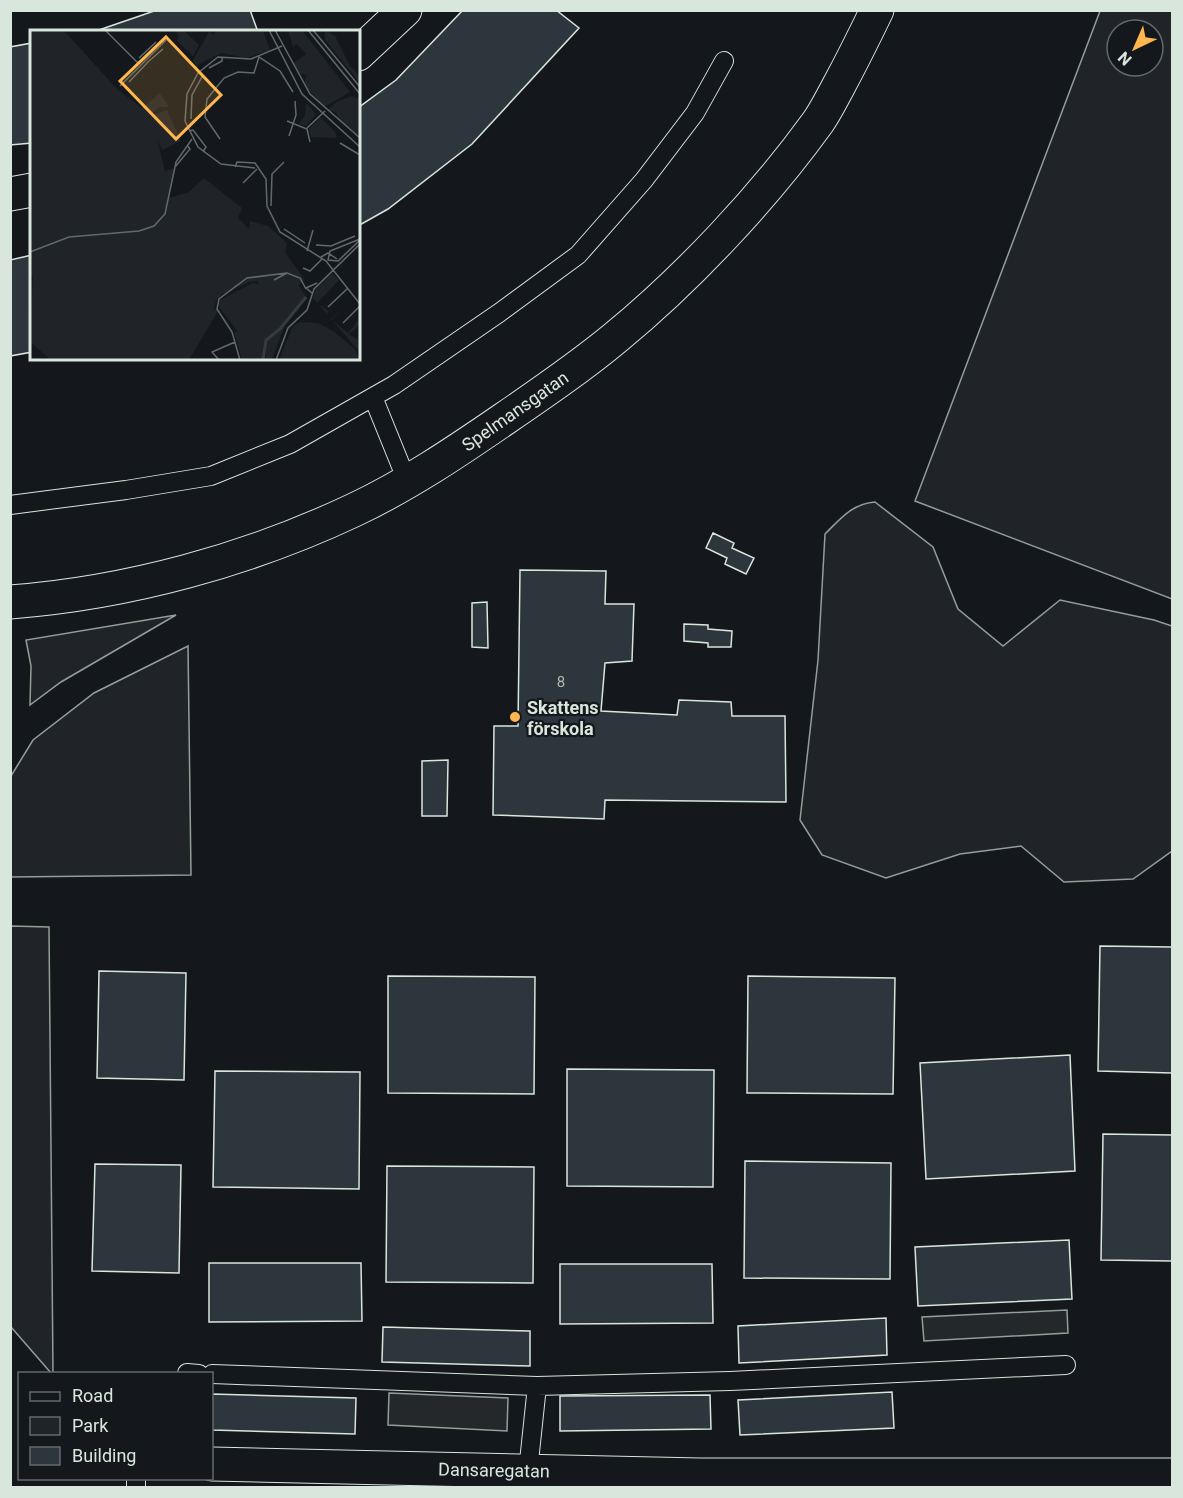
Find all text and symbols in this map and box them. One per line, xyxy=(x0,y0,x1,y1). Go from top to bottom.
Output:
north arrow xyxy=(1105,18,1165,78)
inset map xyxy=(30,30,360,360)
text: N xyxy=(1114,48,1136,69)
street label: Spelmansgatan xyxy=(458,367,572,455)
house number: 8 xyxy=(557,673,565,691)
place label: Skattens förskola xyxy=(527,697,599,739)
marker: Skattens förskola xyxy=(508,710,522,724)
legend xyxy=(18,1372,213,1480)
text: Road xyxy=(72,1385,113,1406)
text: Park xyxy=(72,1415,109,1436)
text: Building xyxy=(72,1445,136,1466)
street label: Dansaregatan xyxy=(438,1459,550,1481)

